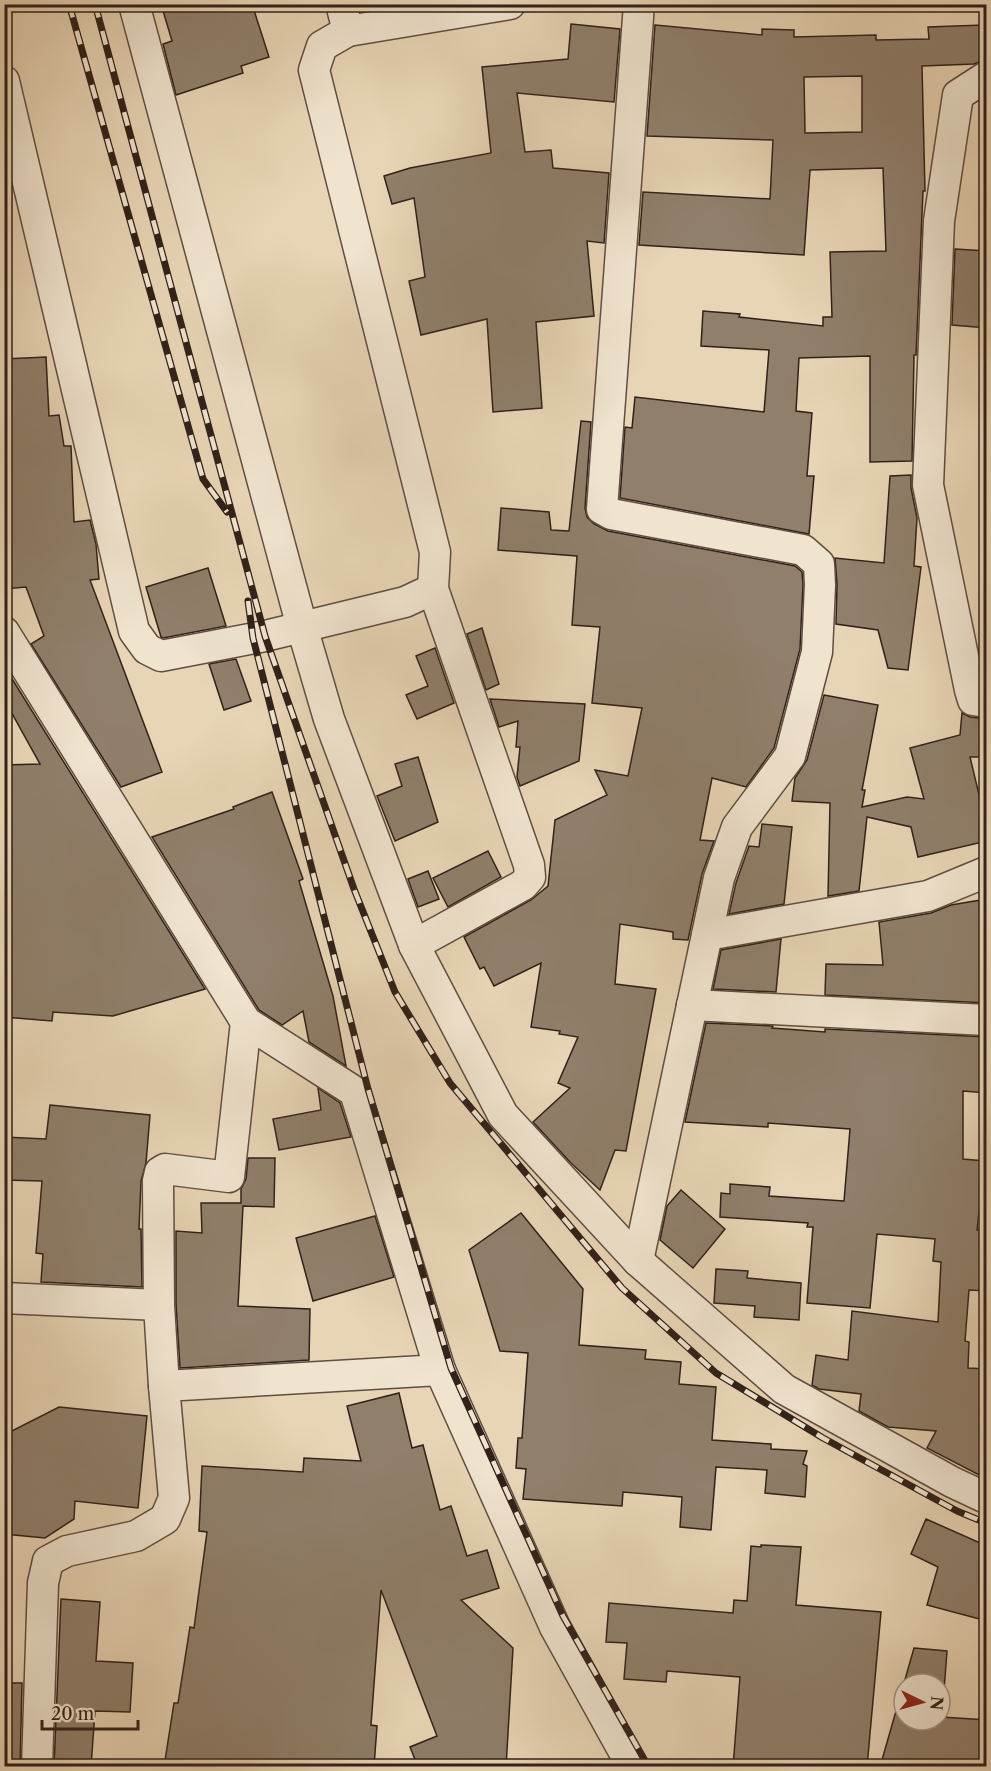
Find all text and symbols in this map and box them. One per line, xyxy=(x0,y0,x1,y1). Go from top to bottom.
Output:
north arrow xyxy=(892,1672,952,1732)
scale bar xyxy=(42,1693,138,1731)
text: N xyxy=(926,1696,948,1711)
text: 20 m xyxy=(51,1703,95,1725)

